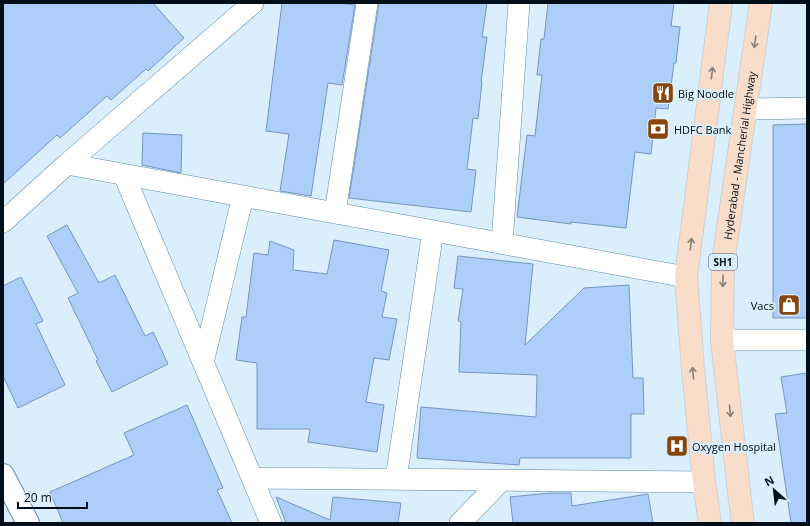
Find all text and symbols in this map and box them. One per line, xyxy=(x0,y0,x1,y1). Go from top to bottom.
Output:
one-way arrow xyxy=(751,35,759,48)
one-way arrow xyxy=(709,67,716,80)
street label: Hyderabad - Mancherial Highway xyxy=(719,70,759,240)
restaurant icon: Big Noodle xyxy=(650,80,676,106)
place label: Big Noodle xyxy=(678,86,734,101)
bank icon: HDFC Bank xyxy=(645,116,671,142)
place label: HDFC Bank xyxy=(674,122,732,137)
one-way arrow xyxy=(687,238,695,251)
road number: SH1 xyxy=(709,254,737,270)
one-way arrow xyxy=(719,274,727,287)
shop icon: Vacs xyxy=(776,292,802,318)
place label: Vacs xyxy=(751,298,774,313)
one-way arrow xyxy=(690,367,697,380)
one-way arrow xyxy=(726,404,734,417)
hospital icon: Oxygen Hospital xyxy=(664,433,690,459)
place label: Oxygen Hospital xyxy=(692,439,776,454)
north arrow xyxy=(754,470,794,510)
text: N xyxy=(762,472,777,489)
scale bar xyxy=(18,484,87,510)
text: 20 m xyxy=(24,489,52,506)

